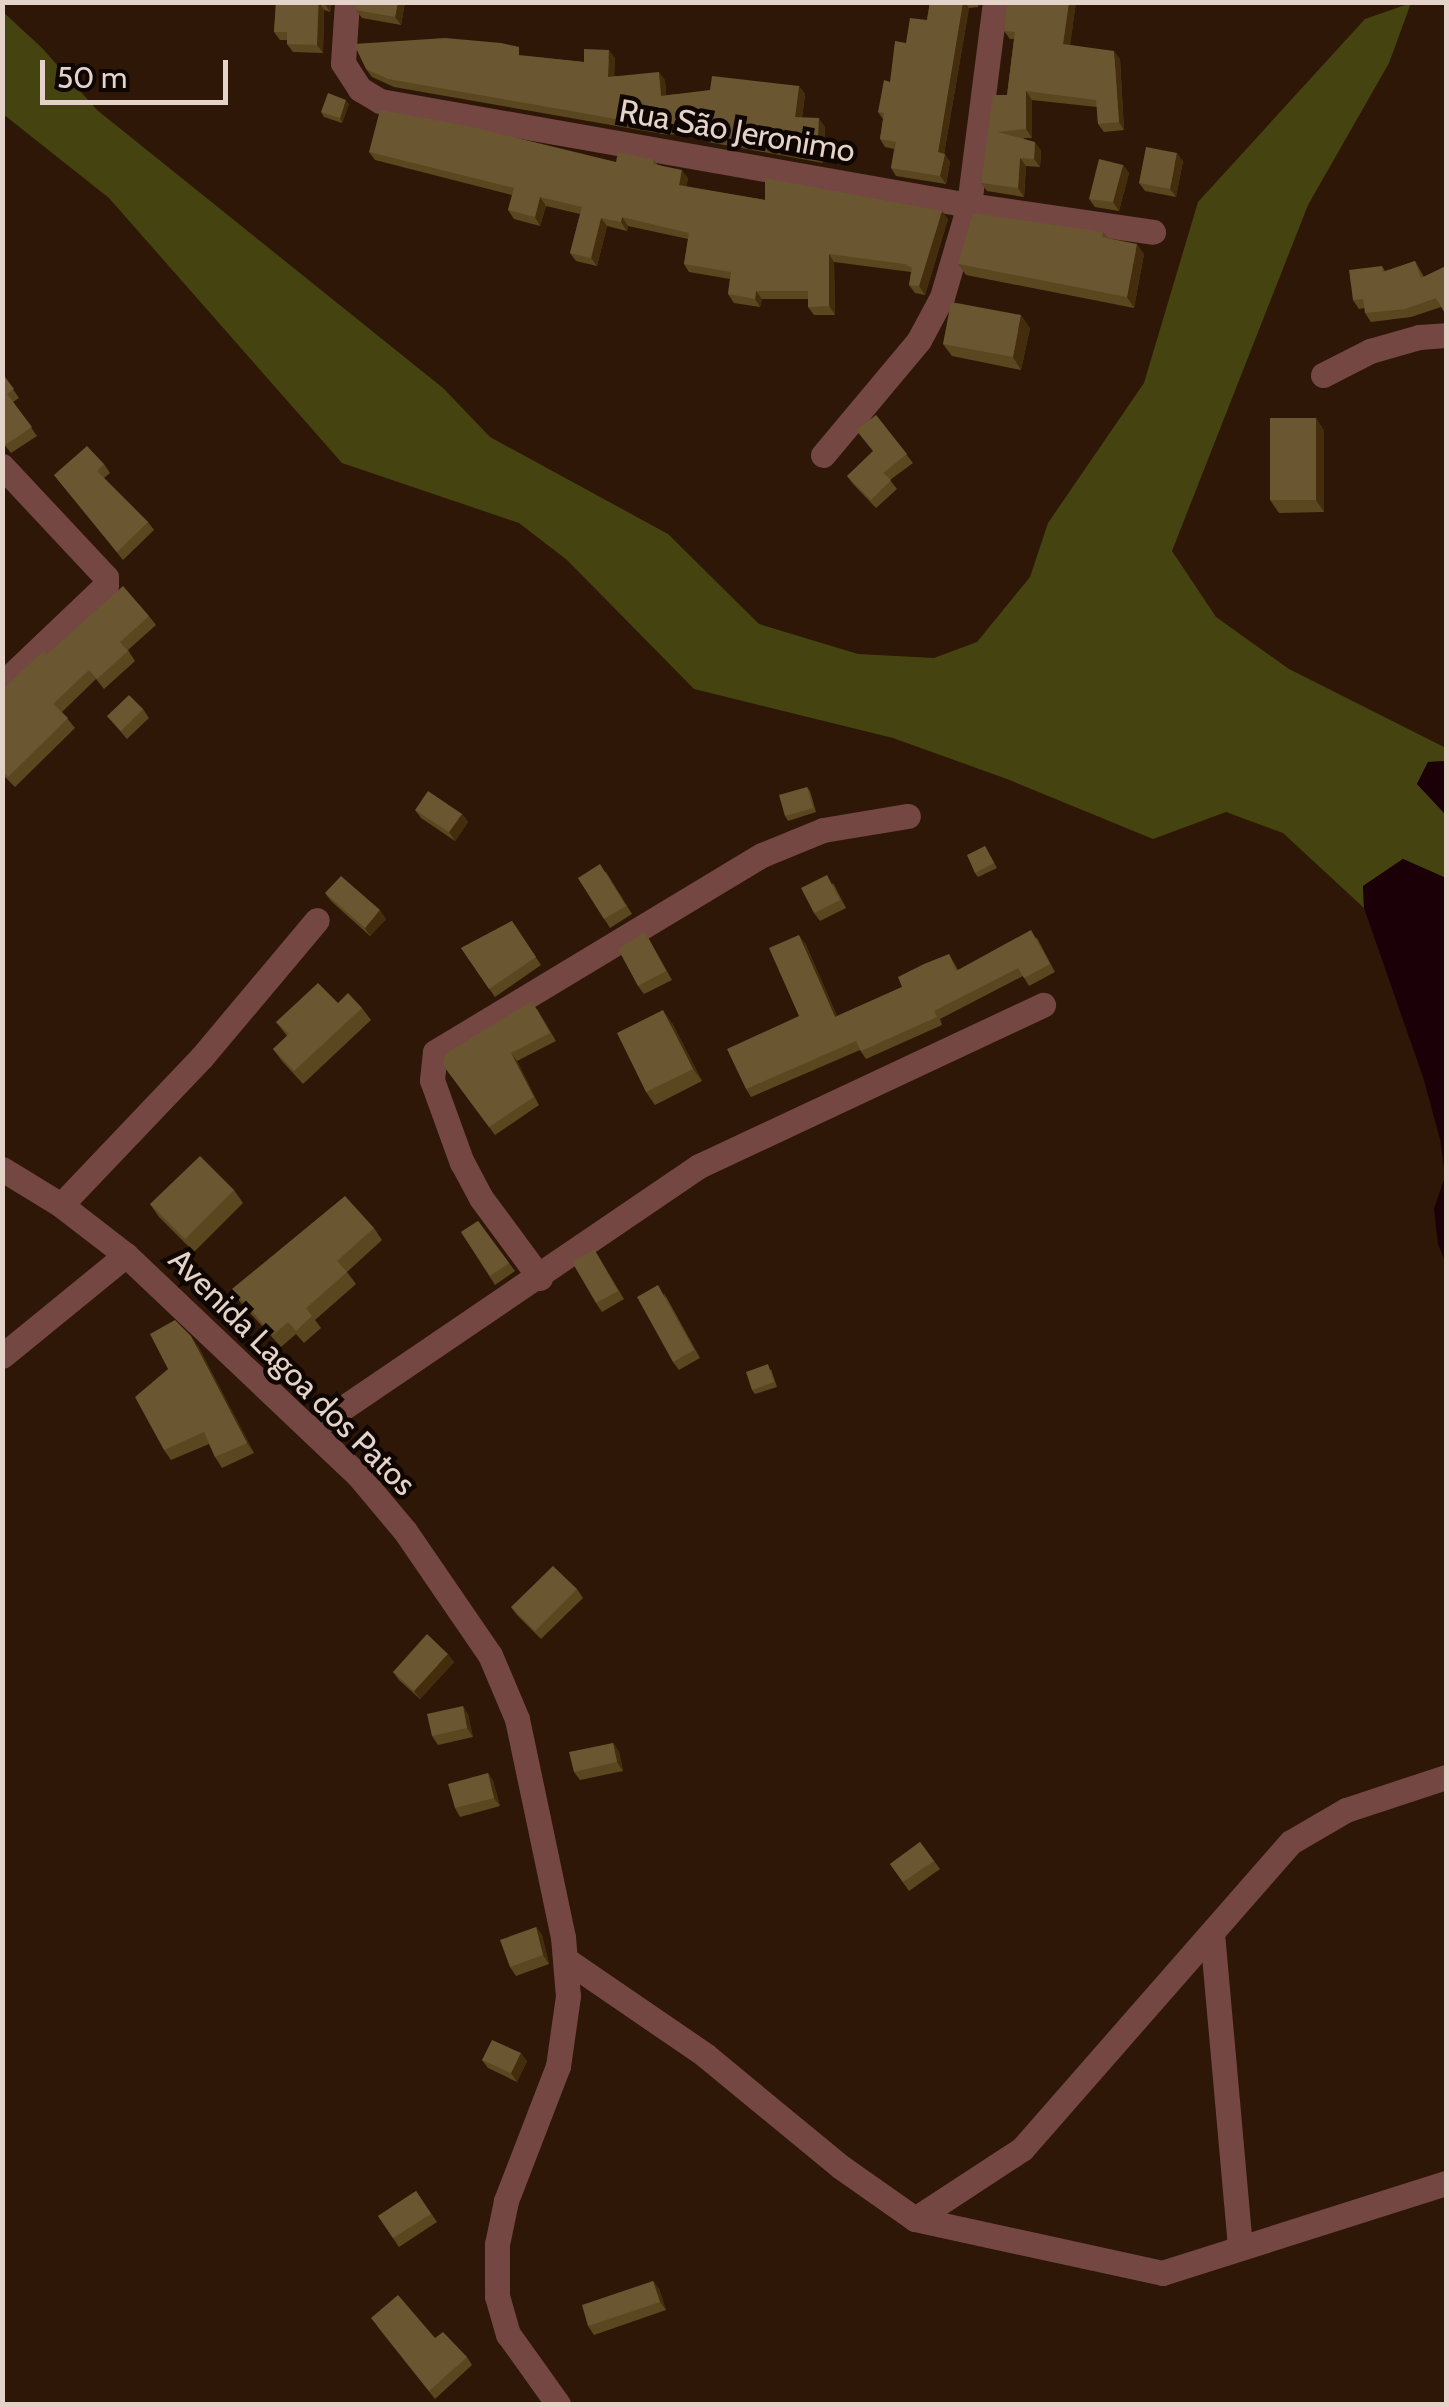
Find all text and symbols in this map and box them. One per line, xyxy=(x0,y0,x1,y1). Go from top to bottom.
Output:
scale bar xyxy=(45,40,232,102)
text: 50 m xyxy=(57,59,127,96)
street label: Rua São Jeronimo xyxy=(616,91,858,171)
street label: Avenida Lagoa dos Patos xyxy=(161,1241,423,1503)

